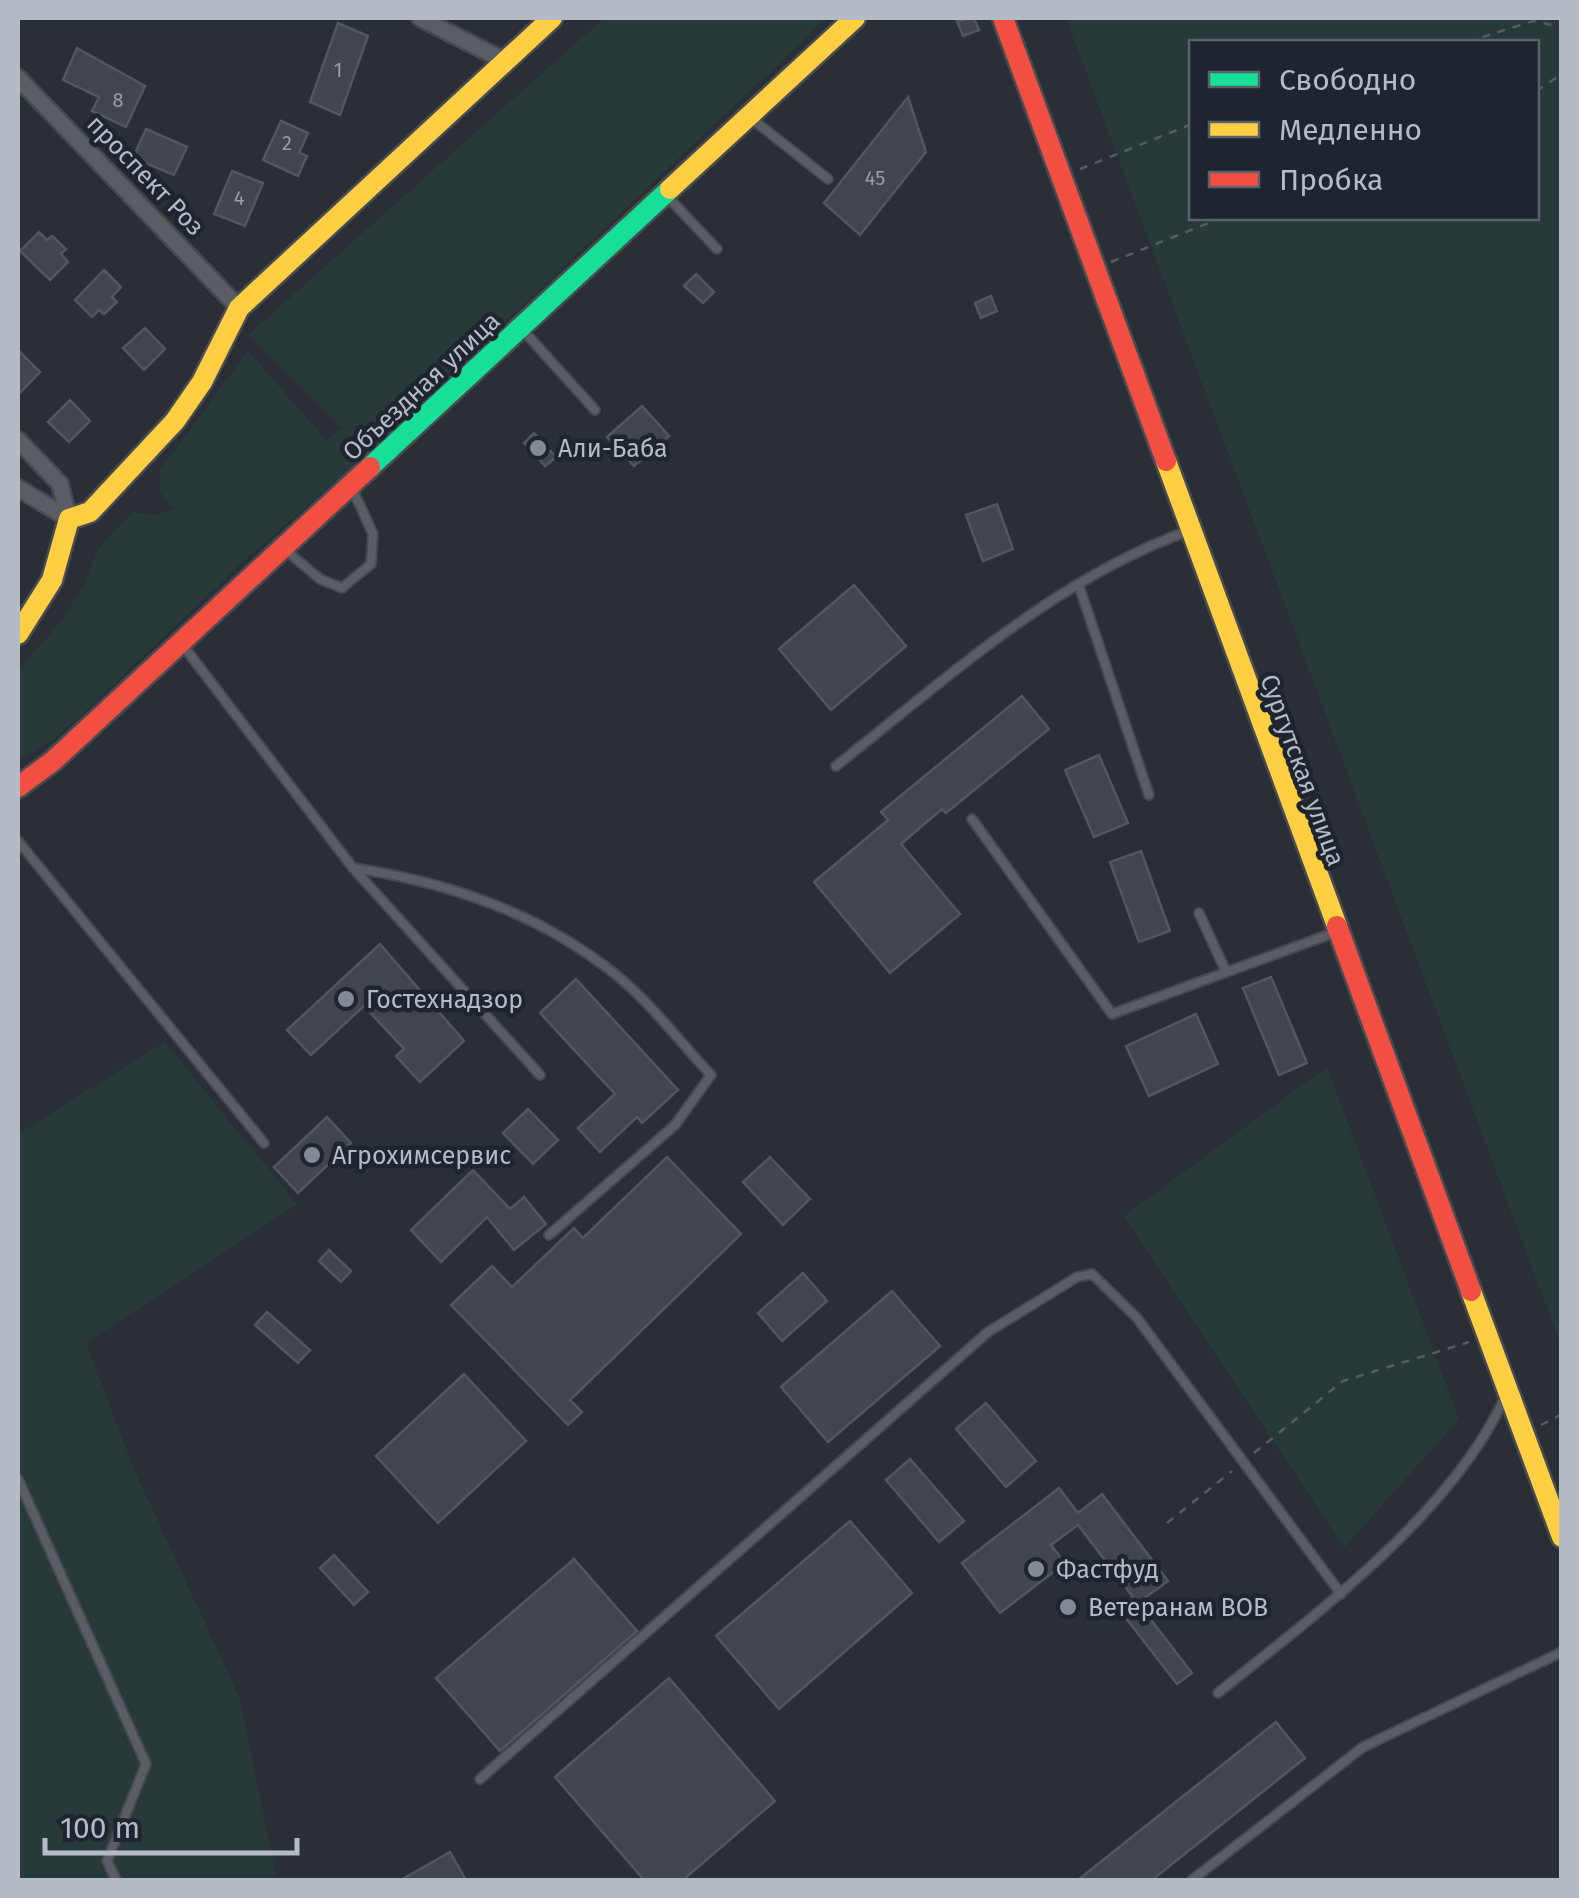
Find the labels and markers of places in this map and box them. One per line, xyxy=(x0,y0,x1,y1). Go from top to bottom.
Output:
place label: Али-Баба xyxy=(558,434,668,464)
marker: Али-Баба xyxy=(527,437,549,459)
place label: Гостехнадзор xyxy=(366,985,523,1015)
marker: Гостехнадзор xyxy=(335,988,357,1010)
place label: Агрохимсервис xyxy=(332,1141,511,1171)
marker: Агрохимсервис xyxy=(301,1144,323,1166)
place label: Фастфуд xyxy=(1056,1555,1159,1585)
marker: Фастфуд xyxy=(1025,1558,1047,1580)
place label: Ветеранам ВОВ xyxy=(1088,1593,1268,1623)
marker: Ветеранам ВОВ xyxy=(1057,1596,1079,1618)

